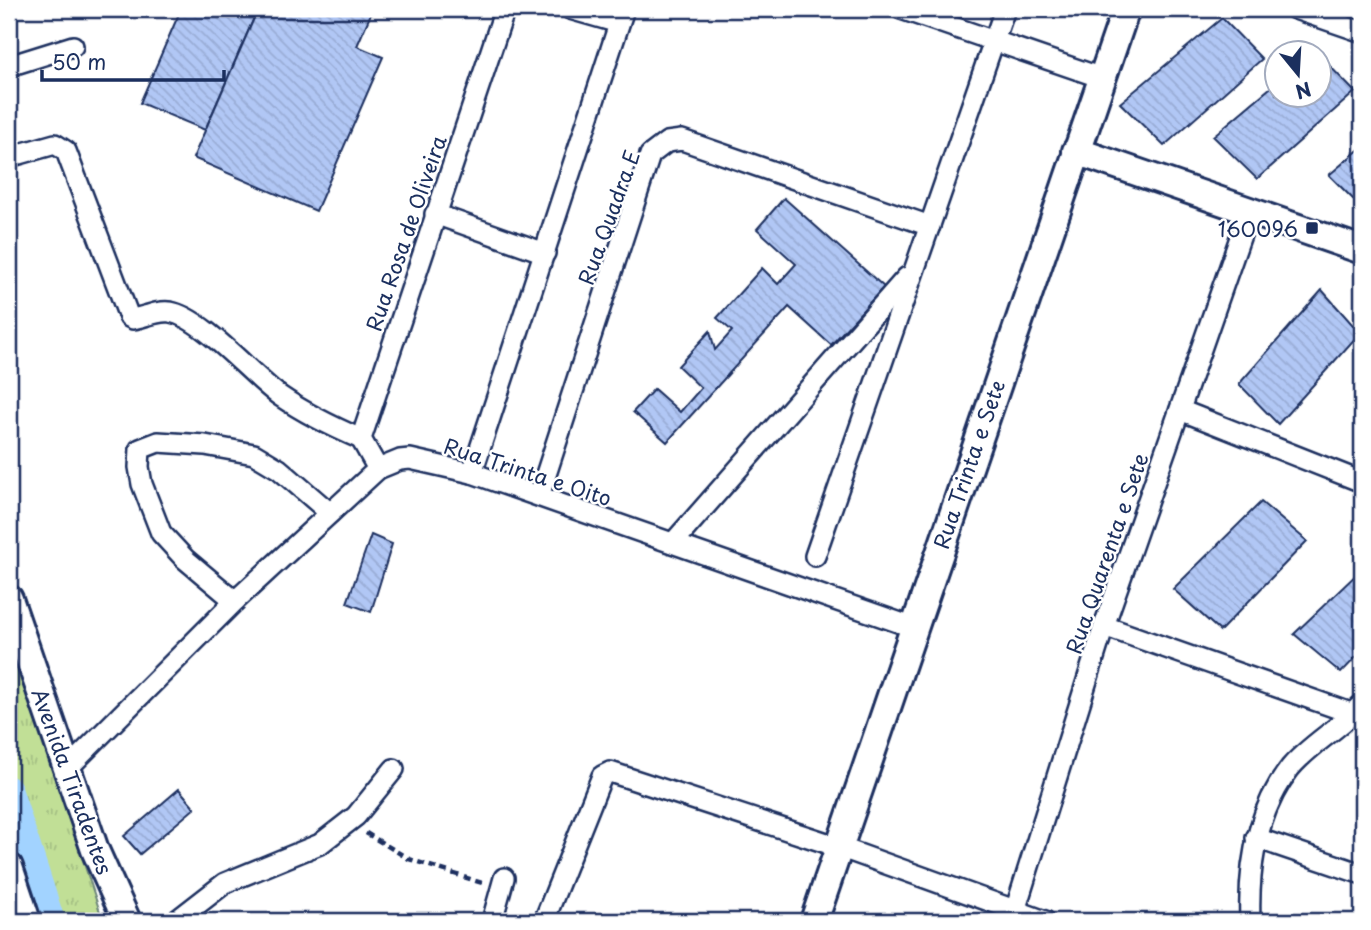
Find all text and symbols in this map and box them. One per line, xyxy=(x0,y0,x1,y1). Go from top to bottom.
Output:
scale bar xyxy=(42,38,224,82)
north arrow xyxy=(1262,38,1332,108)
text: 50 m xyxy=(52,45,106,77)
text: N xyxy=(1292,75,1315,107)
street label: Rua Rosa de Oliveira xyxy=(356,130,454,335)
street label: Rua Quadra E xyxy=(569,145,647,289)
place label: 160096 xyxy=(1218,212,1298,244)
marker: 160096 xyxy=(1304,220,1320,236)
street label: Rua Trinta e Sete xyxy=(924,375,1012,553)
street label: Rua Trinta e Oito xyxy=(440,429,616,513)
street label: Rua Quarenta e Sete xyxy=(1057,448,1155,658)
street label: Avenida Tiradentes xyxy=(24,683,122,879)

